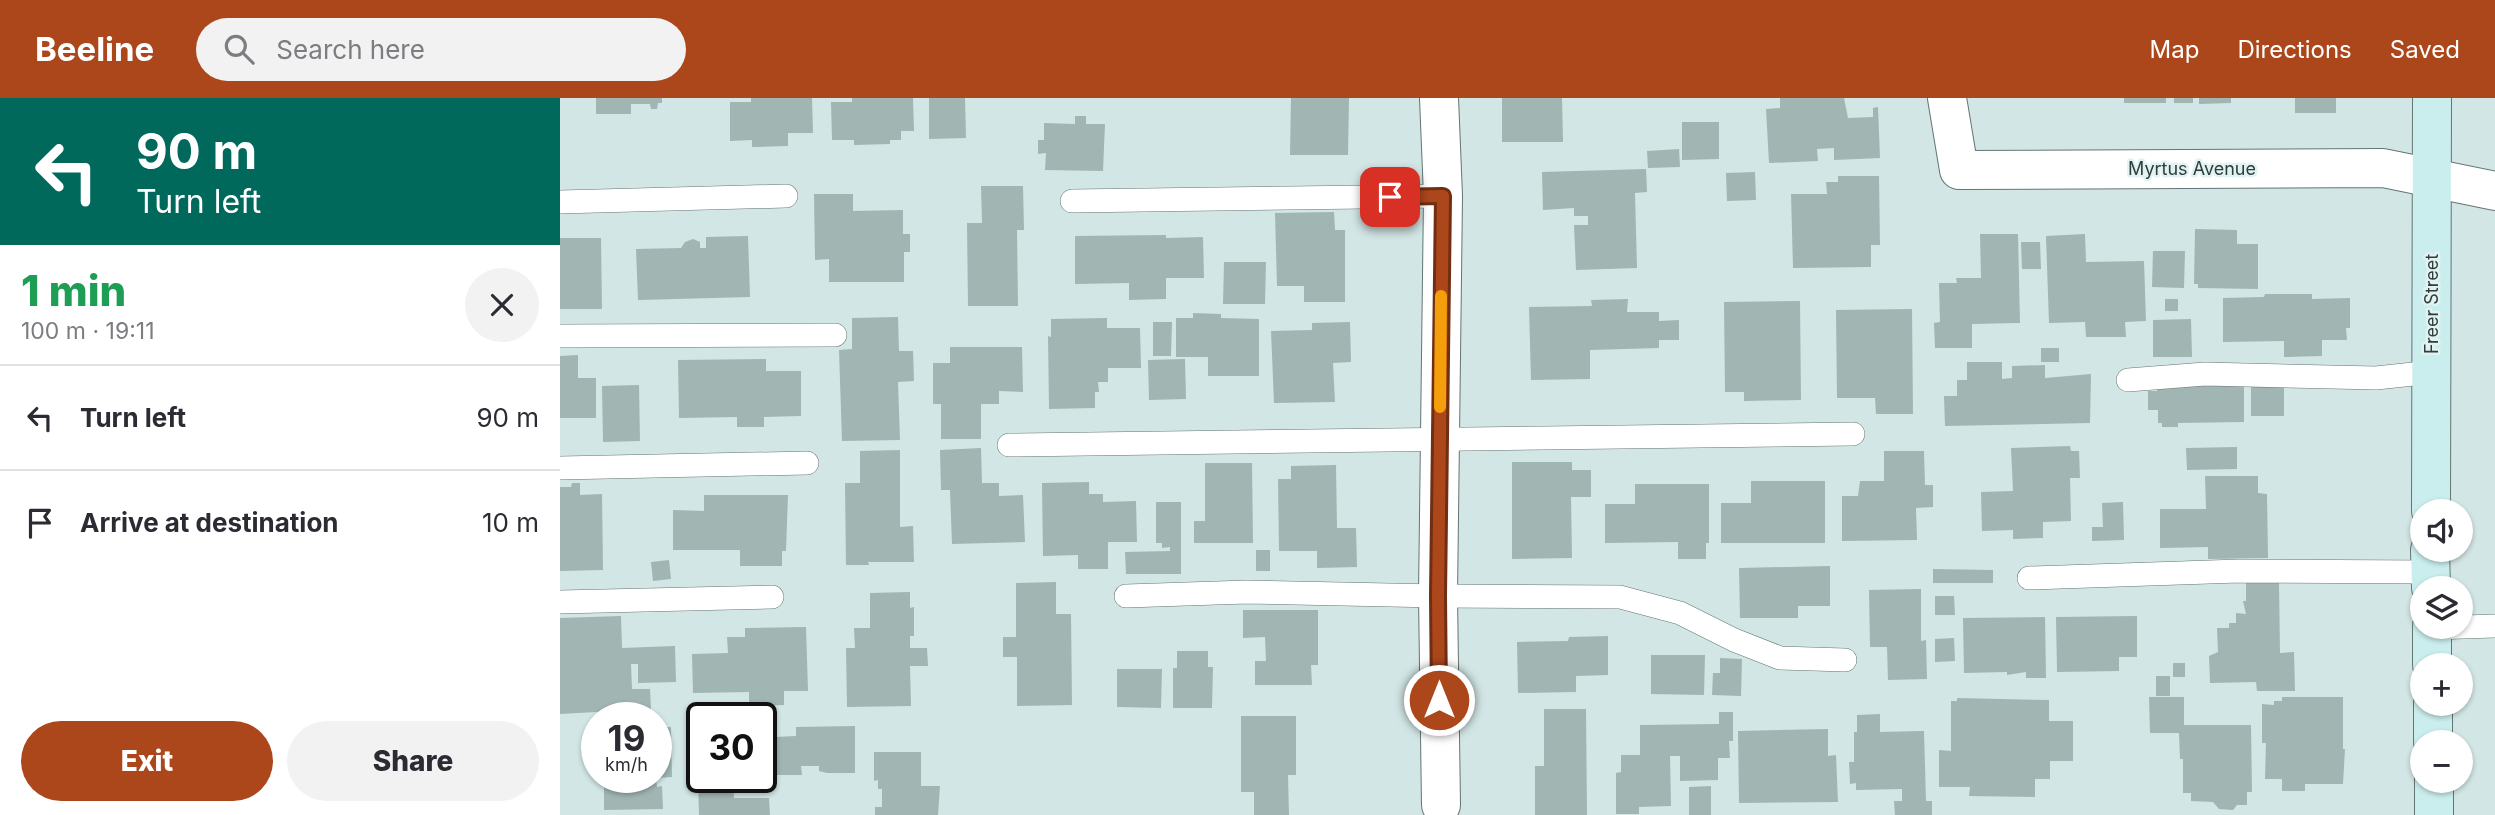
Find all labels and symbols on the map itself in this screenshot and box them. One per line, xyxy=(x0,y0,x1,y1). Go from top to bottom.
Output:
street label: Myrtus Avenue xyxy=(2128,158,2256,179)
pin xyxy=(1360,167,1420,227)
street label: Freer Street xyxy=(2421,254,2442,354)
position arrow xyxy=(1402,663,1476,737)
speed limit sign: 30 xyxy=(686,702,777,793)

